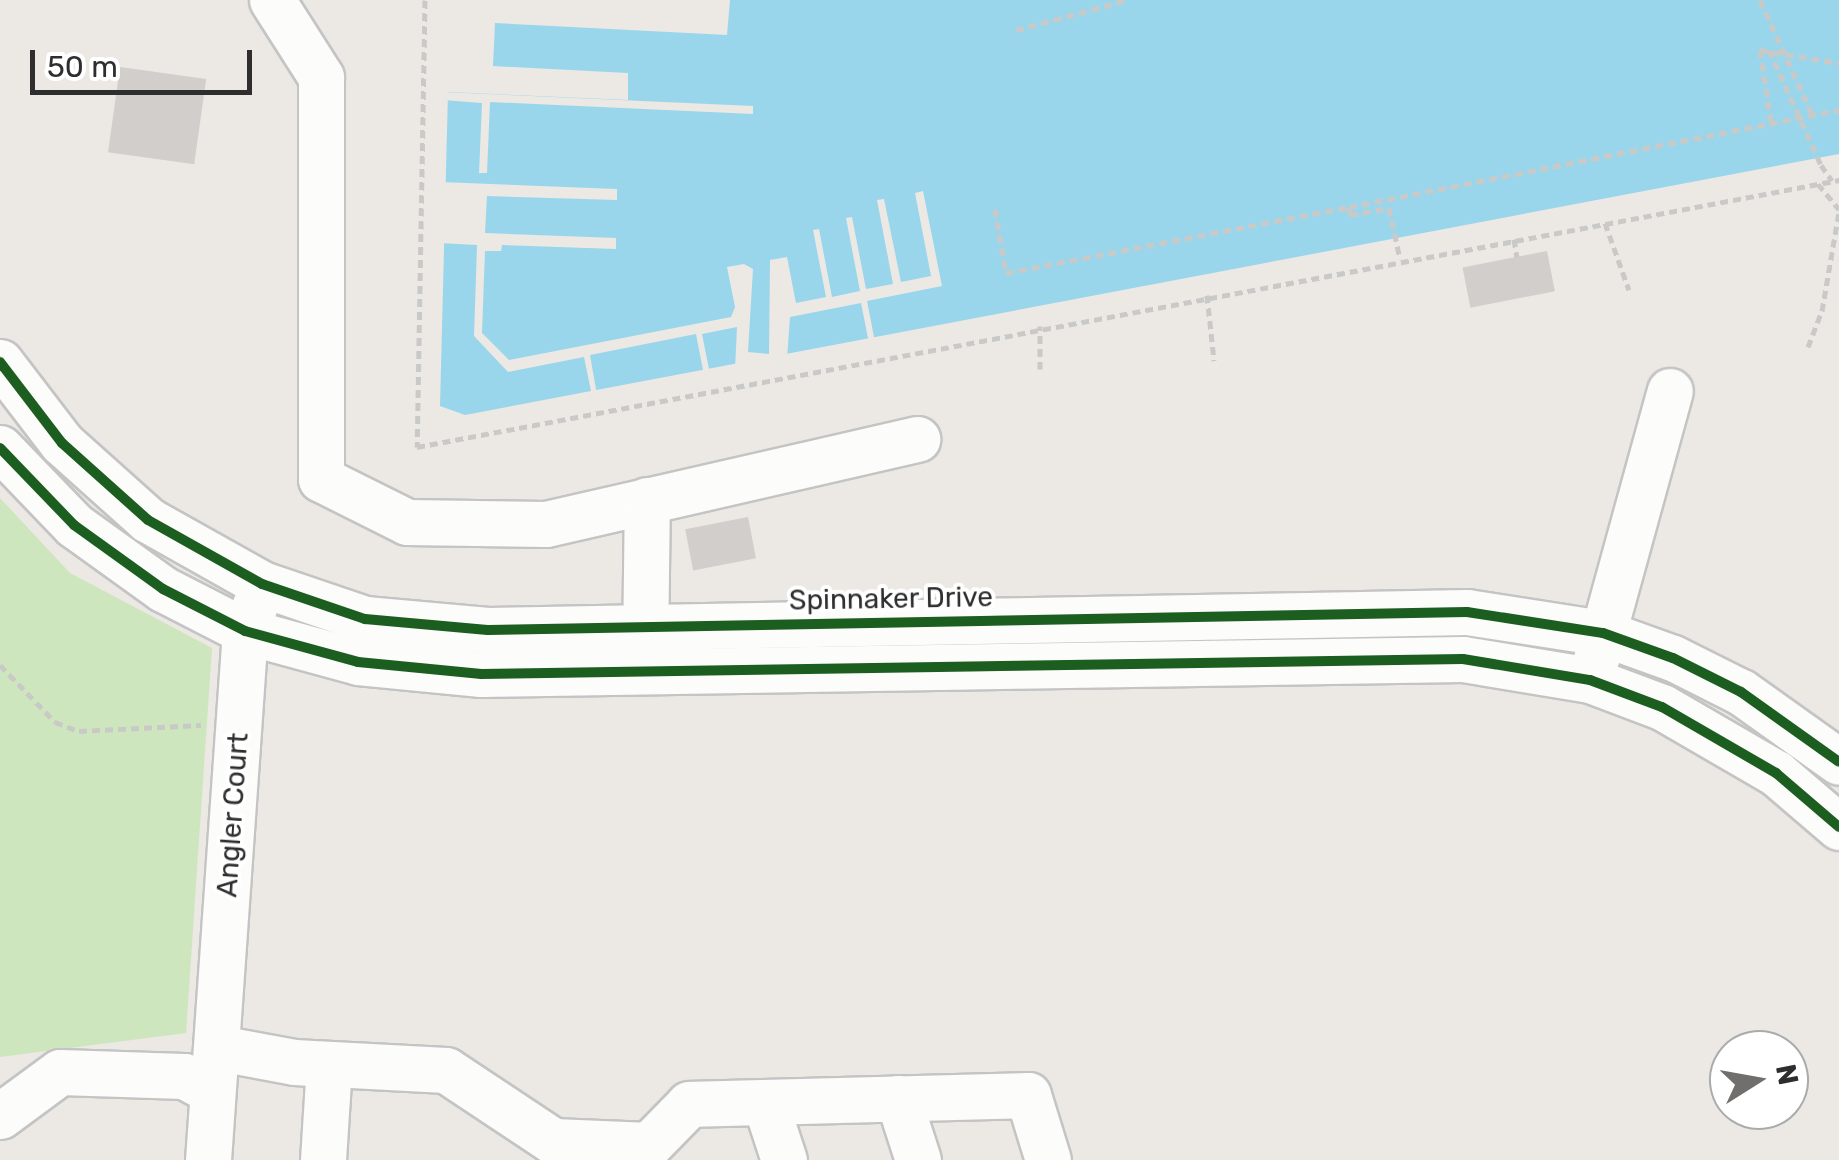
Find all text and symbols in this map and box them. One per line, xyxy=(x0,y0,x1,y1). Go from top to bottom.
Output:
scale bar xyxy=(35,30,258,92)
text: 50 m xyxy=(47,49,118,85)
street label: Spinnaker Drive xyxy=(788,580,994,618)
street label: Angler Court xyxy=(210,731,256,899)
north arrow xyxy=(1709,1030,1809,1130)
text: N xyxy=(1769,1062,1805,1088)

